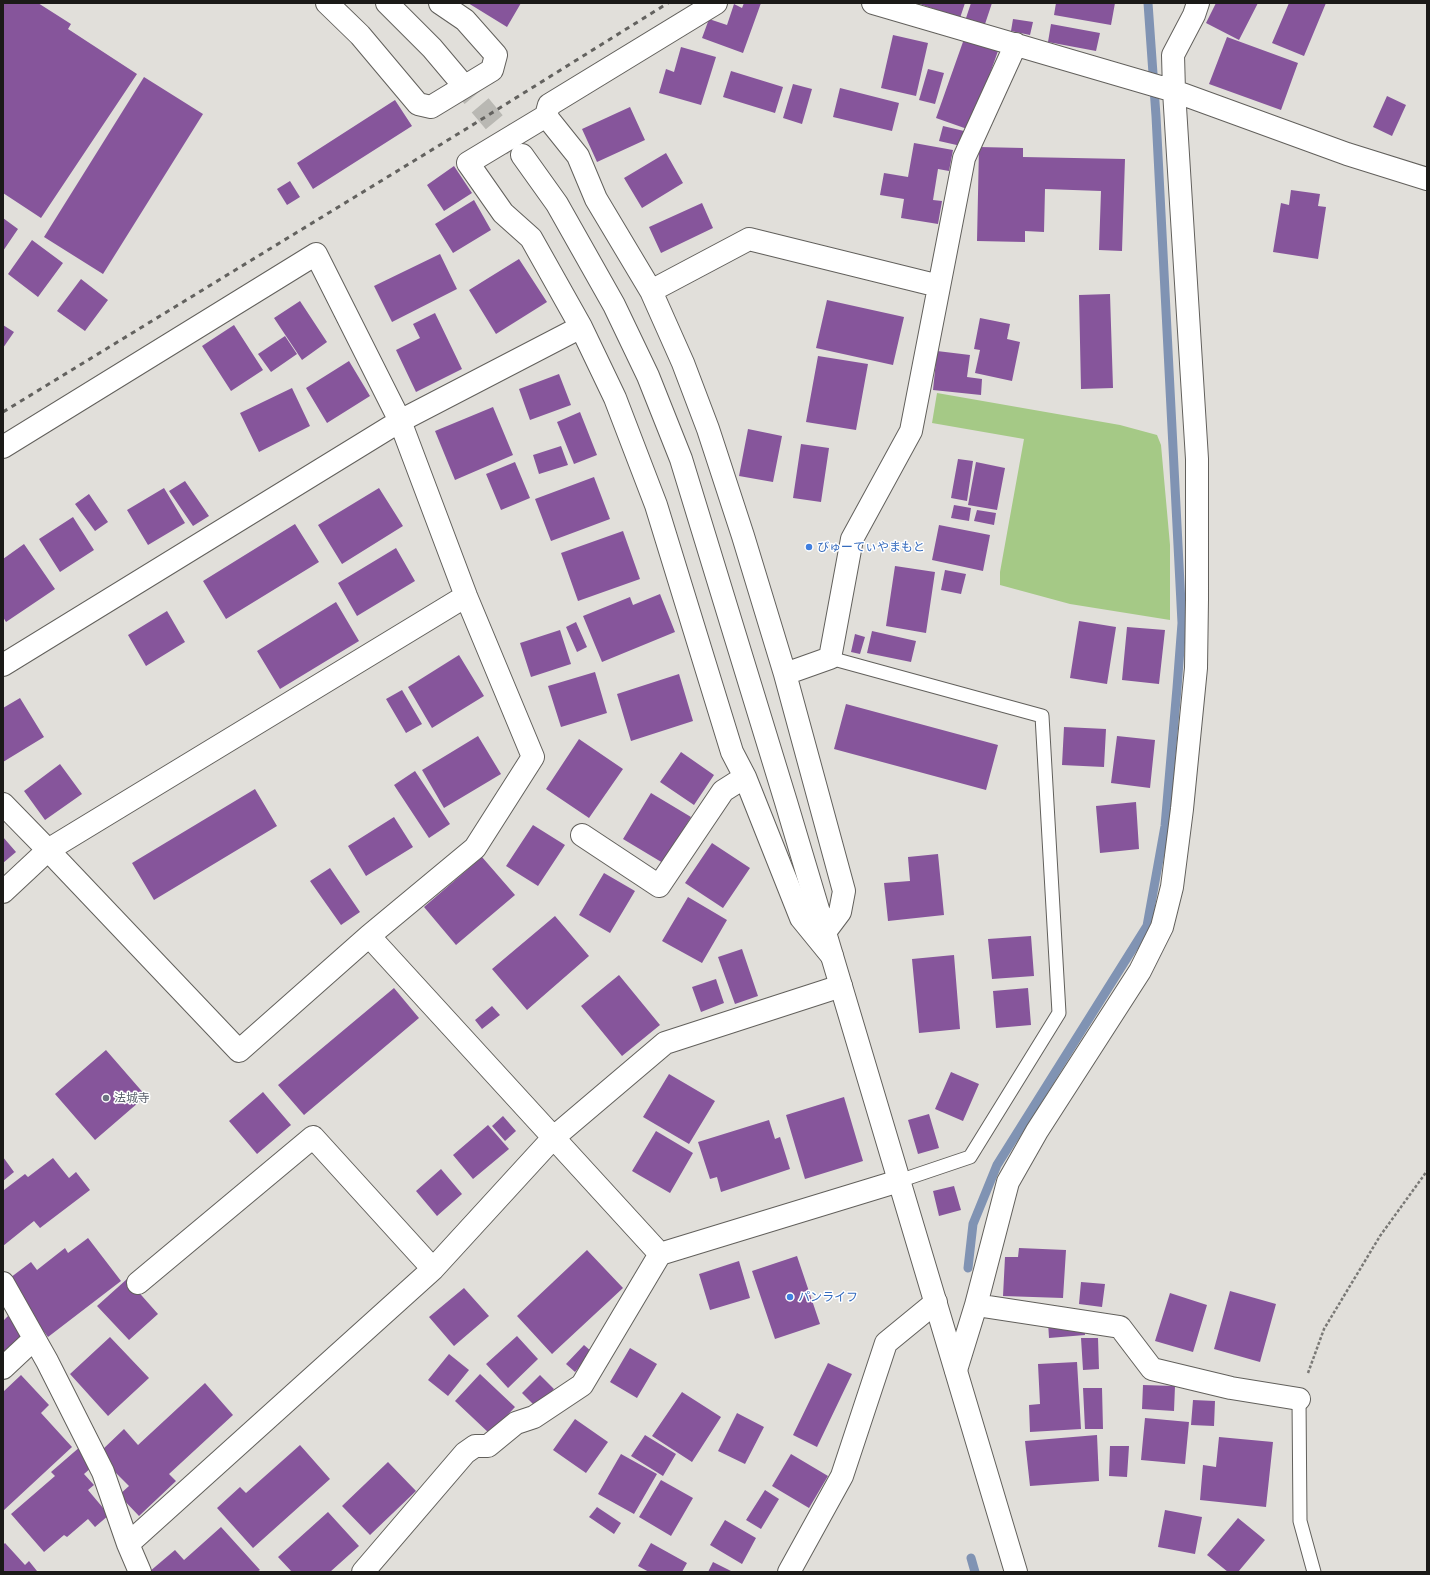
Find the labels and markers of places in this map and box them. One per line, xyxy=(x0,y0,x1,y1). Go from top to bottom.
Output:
place label: びゅーてぃやまもと xyxy=(817,540,925,554)
marker: びゅーてぃやまもと xyxy=(804,542,814,552)
place label: 法城寺 xyxy=(114,1091,150,1105)
marker: 法城寺 xyxy=(101,1093,111,1103)
place label: パンライフ xyxy=(798,1290,858,1304)
marker: パンライフ xyxy=(785,1292,795,1302)

